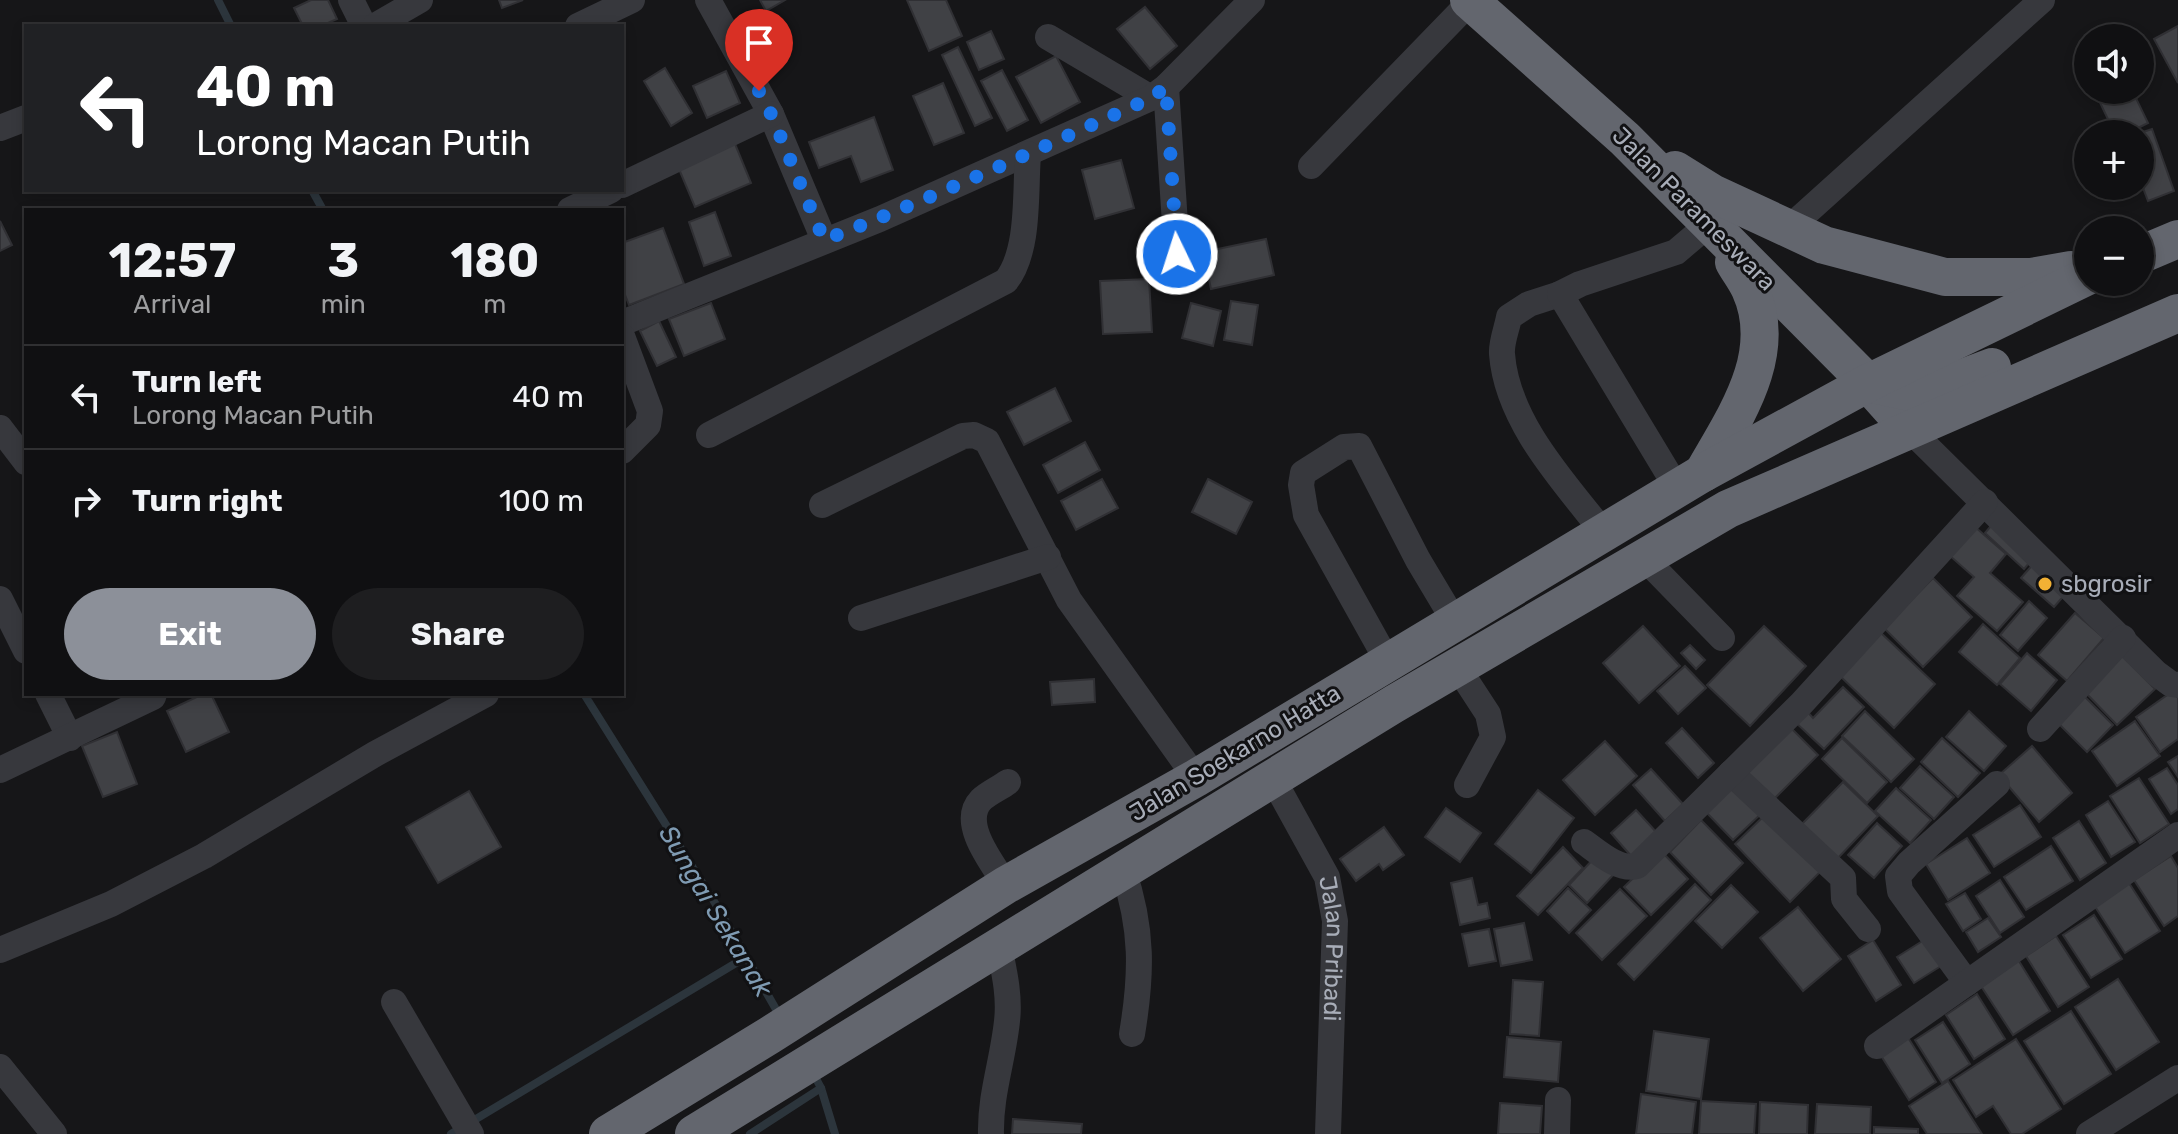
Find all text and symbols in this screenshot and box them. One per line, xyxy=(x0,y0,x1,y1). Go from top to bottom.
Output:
pin xyxy=(725,9,793,91)
icon: arrive xyxy=(737,21,781,65)
map controls xyxy=(2074,24,2154,296)
button: sound xyxy=(2074,24,2154,104)
text: 40 m xyxy=(196,54,336,120)
icon: left xyxy=(64,56,168,160)
button: + xyxy=(2074,120,2154,200)
text: Lorong Macan Putih xyxy=(196,121,531,164)
street label: Jalan Parameswara xyxy=(1607,122,1781,296)
position arrow xyxy=(1135,212,1219,296)
button: − xyxy=(2074,216,2154,296)
text: 12:57 xyxy=(109,232,236,289)
text: 3 xyxy=(327,232,359,289)
text: 180 xyxy=(450,232,539,289)
text: Arrival xyxy=(133,289,211,320)
text: min xyxy=(321,289,366,320)
text: m xyxy=(483,289,506,320)
text: Turn left xyxy=(132,364,262,400)
icon: left xyxy=(64,375,108,419)
text: 40 m xyxy=(512,379,584,415)
text: Lorong Macan Putih xyxy=(132,400,374,431)
icon: right xyxy=(64,479,108,523)
text: Turn right xyxy=(132,483,283,519)
text: 100 m xyxy=(499,483,584,519)
place label: sbgrosir xyxy=(2061,570,2152,598)
marker: sbgrosir xyxy=(2036,575,2054,593)
button: Exit xyxy=(64,588,316,680)
button: Share xyxy=(332,588,584,680)
street label: Jalan Soekarno Hatta xyxy=(1124,679,1346,827)
water label: Sungai Sekanak xyxy=(652,820,779,1003)
street label: Jalan Pribadi xyxy=(1313,874,1349,1022)

